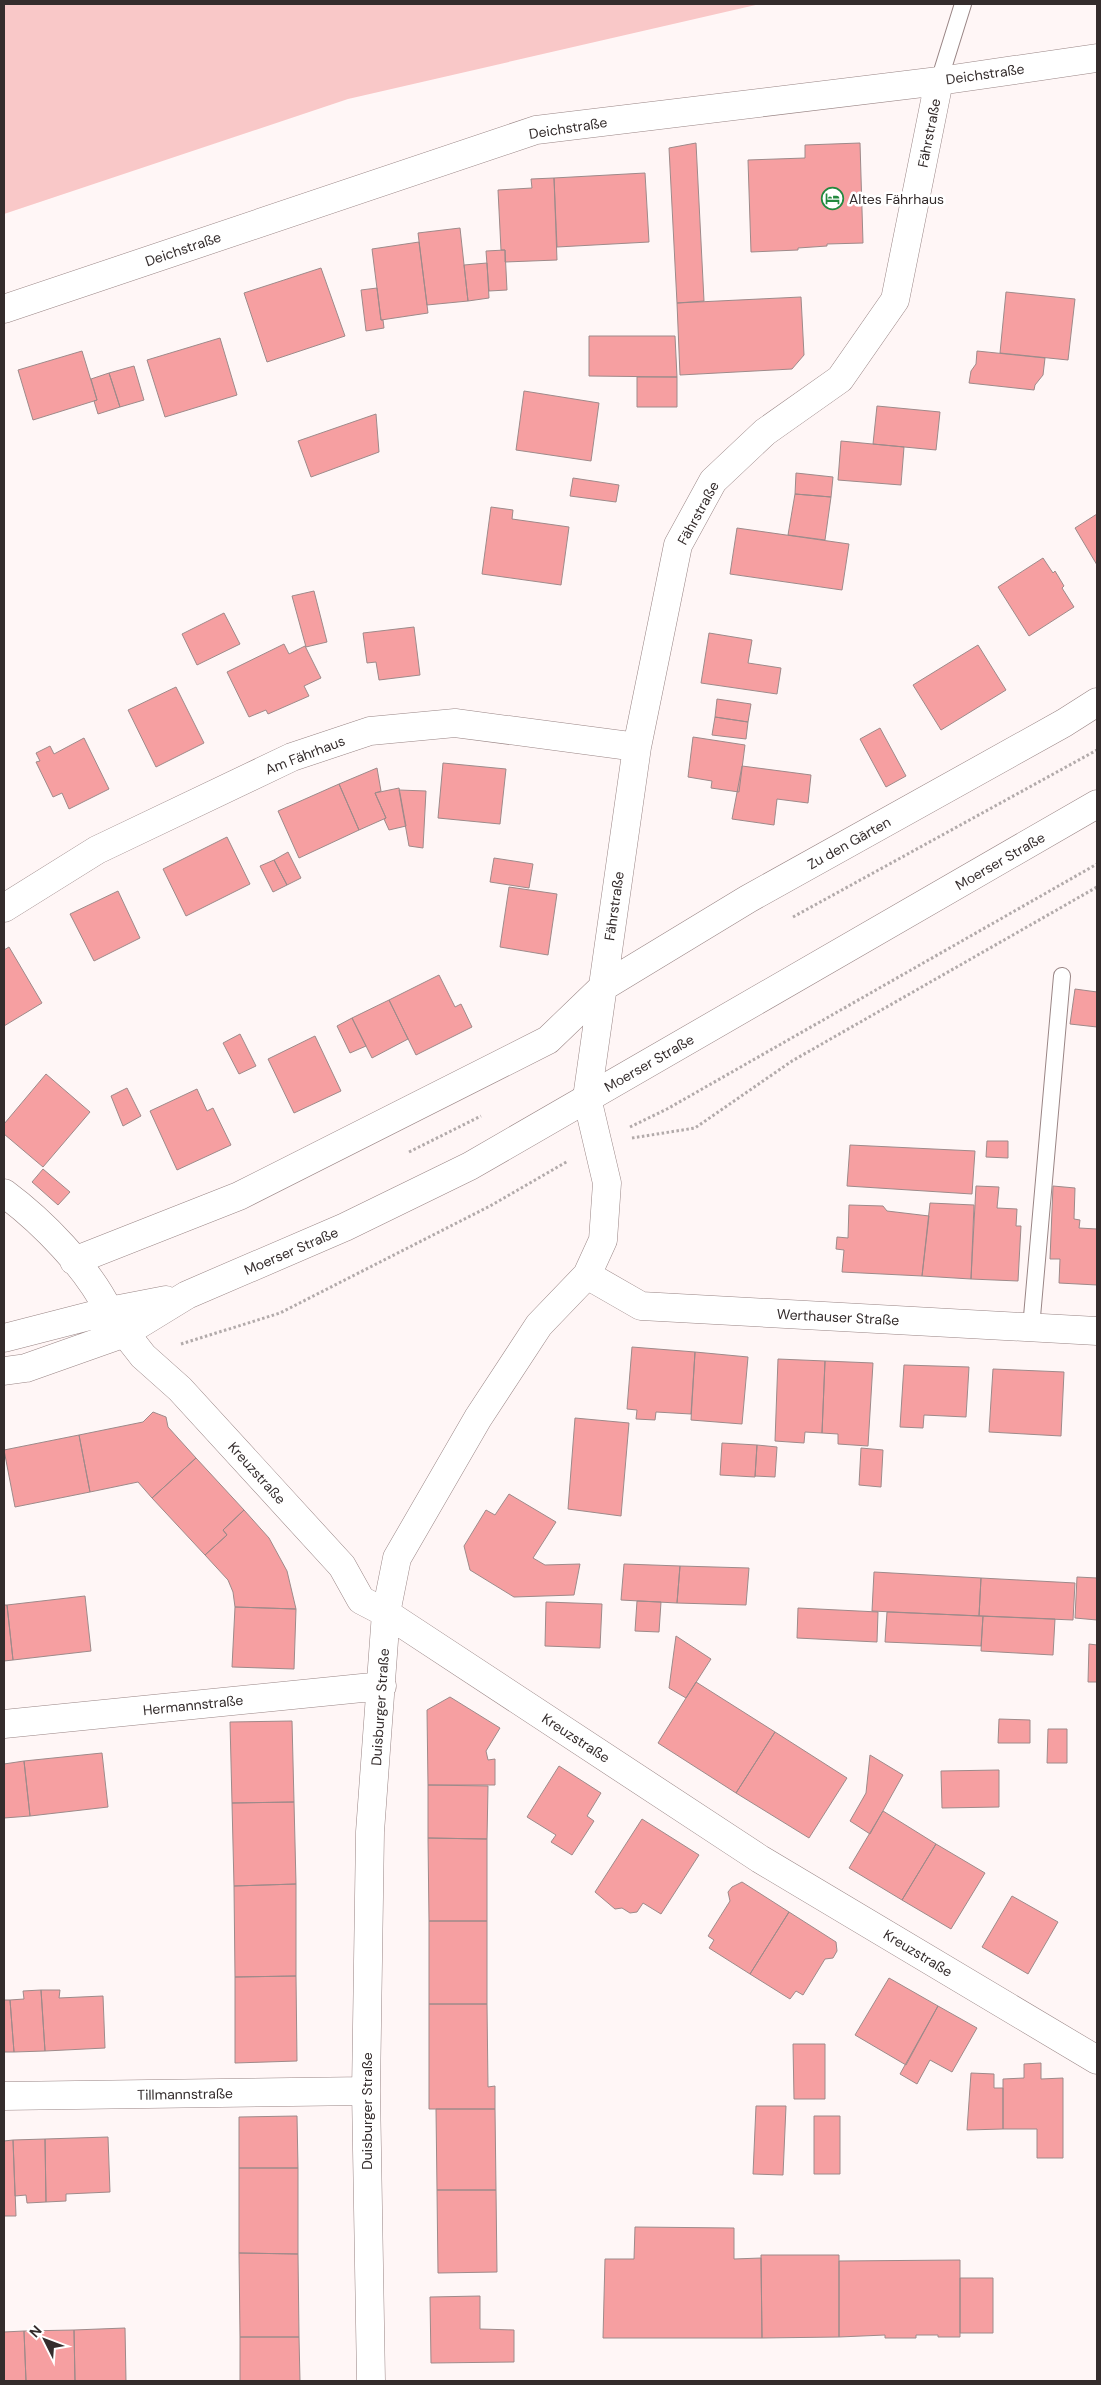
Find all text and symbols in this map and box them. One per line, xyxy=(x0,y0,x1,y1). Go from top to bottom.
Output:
street label: Deichstraße xyxy=(945,60,1025,88)
street label: Fährstraße xyxy=(913,97,945,169)
street label: Deichstraße xyxy=(528,113,608,143)
hotel icon: Altes Fährhaus xyxy=(821,187,845,211)
place label: Altes Fährhaus xyxy=(849,190,944,208)
street label: Deichstraße xyxy=(143,228,223,270)
street label: Fährstraße xyxy=(673,478,723,548)
street label: Am Fährhaus xyxy=(263,732,347,778)
street label: Zu den Gärten xyxy=(804,813,894,873)
street label: Moerser Straße xyxy=(952,828,1048,894)
street label: Fährstraße xyxy=(600,870,628,942)
street label: Moerser Straße xyxy=(601,1030,697,1096)
street label: Moerser Straße xyxy=(241,1223,341,1279)
street label: Werthauser Straße xyxy=(776,1305,900,1329)
street label: Kreuzstraße xyxy=(224,1438,290,1508)
street label: Duisburger Straße xyxy=(367,1648,393,1766)
street label: Hermannstraße xyxy=(142,1691,244,1719)
street label: Kreuzstraße xyxy=(539,1709,613,1767)
street label: Kreuzstraße xyxy=(880,1925,956,1981)
street label: Duisburger Straße xyxy=(358,2052,376,2170)
street label: Tillmannstraße xyxy=(137,2084,233,2104)
north arrow xyxy=(20,2315,70,2365)
text: N xyxy=(25,2321,45,2341)

